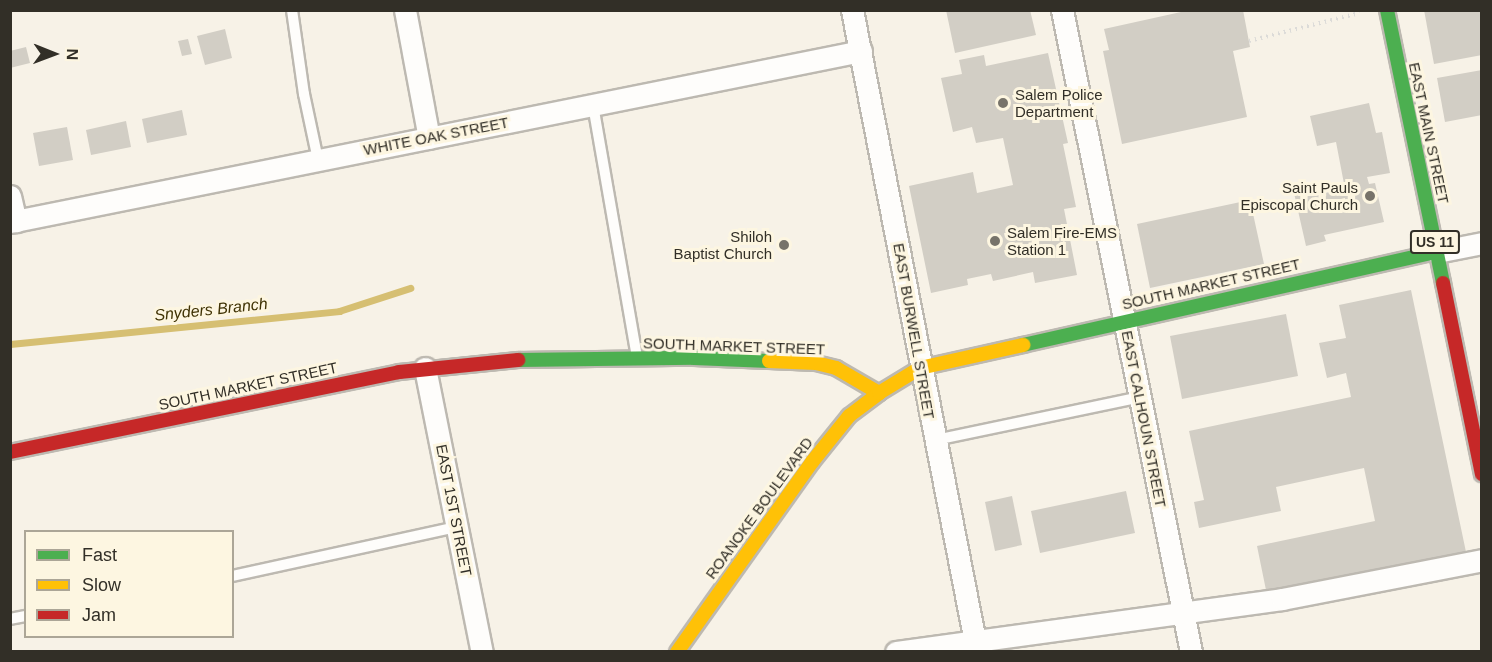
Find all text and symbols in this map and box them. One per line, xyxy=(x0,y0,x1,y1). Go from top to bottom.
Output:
north arrow xyxy=(24,24,84,84)
text: N xyxy=(64,48,81,60)
street label: EAST MAIN STREET xyxy=(1405,61,1453,205)
place label: Salem Police Department xyxy=(1015,85,1103,120)
marker: Salem Police Department xyxy=(996,96,1010,110)
street label: WHITE OAK STREET xyxy=(362,113,510,159)
place label: Saint Pauls Episcopal Church xyxy=(1240,178,1358,213)
marker: Saint Pauls Episcopal Church xyxy=(1363,189,1377,203)
place label: Salem Fire-EMS Station 1 xyxy=(1007,223,1117,258)
place label: Shiloh Baptist Church xyxy=(674,227,772,262)
road number: US 11 xyxy=(1410,231,1460,253)
marker: Salem Fire-EMS Station 1 xyxy=(988,234,1002,248)
marker: Shiloh Baptist Church xyxy=(777,238,791,252)
street label: EAST BURWELL STREET xyxy=(890,241,938,421)
street label: SOUTH MARKET STREET xyxy=(1120,255,1302,313)
water label: Snyders Branch xyxy=(153,295,269,325)
street label: EAST CALHOUN STREET xyxy=(1118,329,1170,509)
street label: SOUTH MARKET STREET xyxy=(642,334,826,358)
street label: SOUTH MARKET STREET xyxy=(157,358,339,414)
street label: ROANOKE BOULEVARD xyxy=(702,434,816,582)
street label: EAST 1ST STREET xyxy=(432,442,476,578)
legend xyxy=(24,530,234,638)
text: Fast xyxy=(82,545,117,565)
text: Slow xyxy=(82,575,121,595)
text: Jam xyxy=(82,605,116,625)

